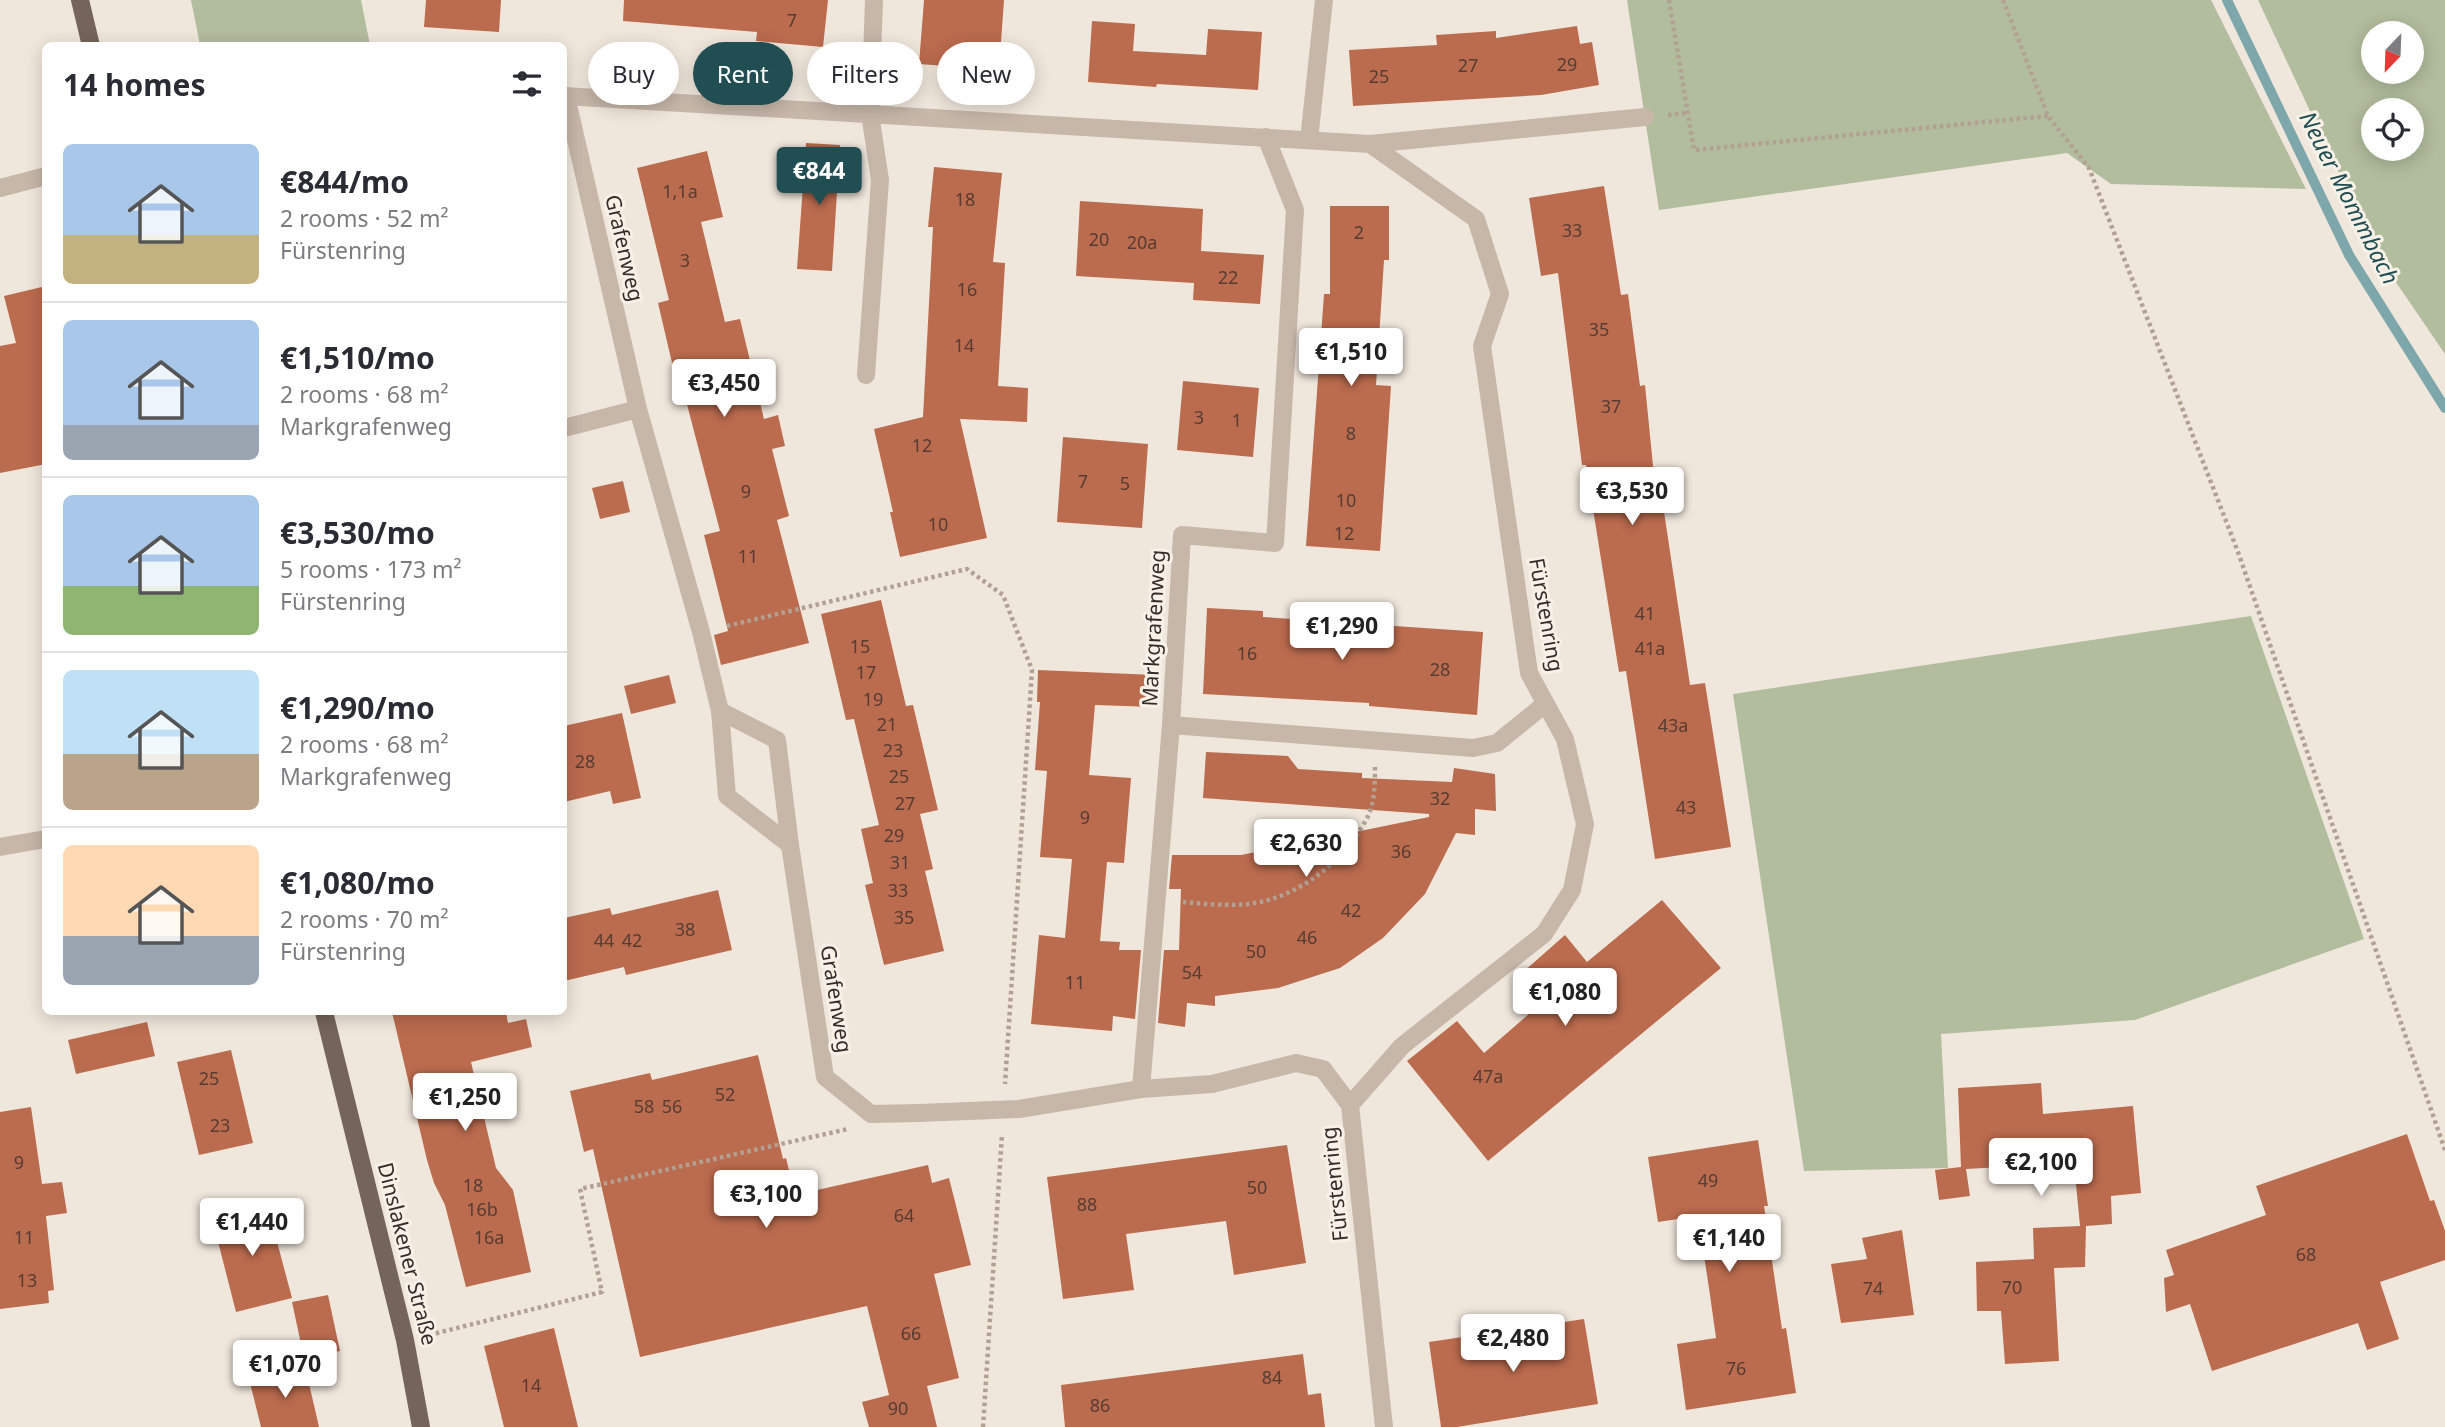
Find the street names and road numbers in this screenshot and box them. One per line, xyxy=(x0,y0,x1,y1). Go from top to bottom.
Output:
street label: Grafenweg xyxy=(599,192,651,304)
street label: Markgrafenweg xyxy=(1135,549,1171,707)
street label: Fürstenring xyxy=(1523,556,1571,674)
street label: Grafenweg xyxy=(815,943,859,1055)
street label: Fürstenring xyxy=(1314,1125,1354,1243)
street label: Dinslakener Straße xyxy=(372,1160,444,1348)

